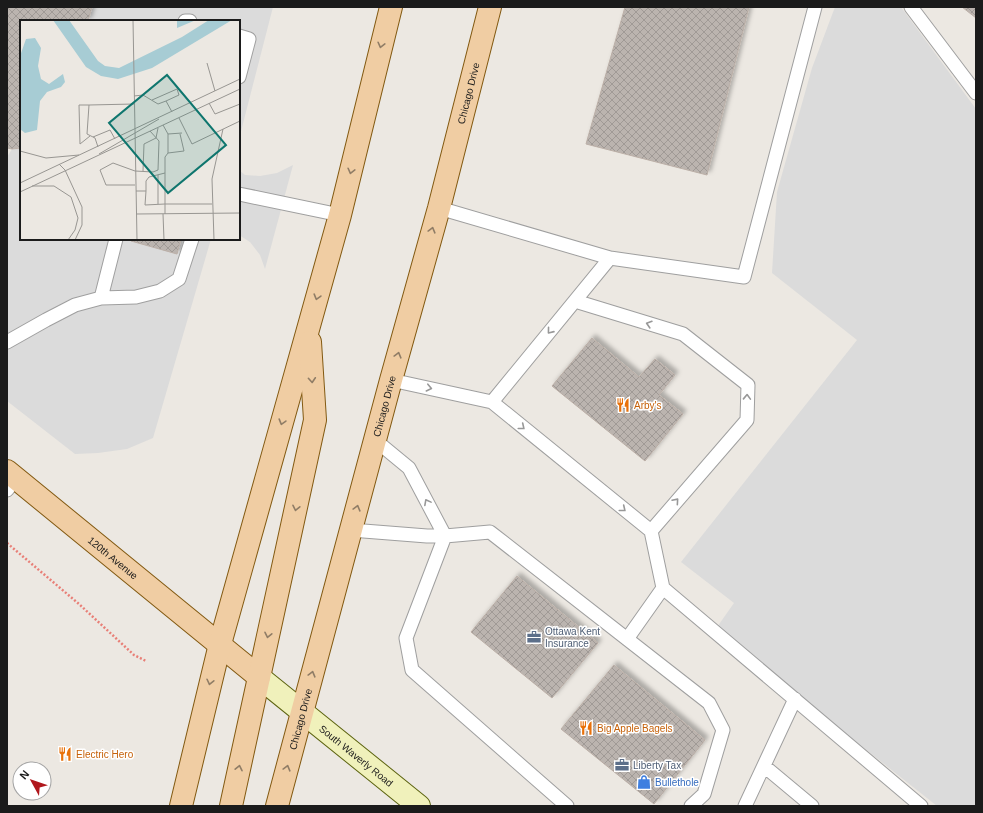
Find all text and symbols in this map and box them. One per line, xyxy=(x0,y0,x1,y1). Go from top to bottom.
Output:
inset map xyxy=(20,20,240,240)
one-way arrow xyxy=(378,42,386,48)
street label: Chicago Drive xyxy=(455,61,481,125)
one-way arrow xyxy=(347,167,356,174)
one-way arrow xyxy=(427,227,436,234)
one-way arrow xyxy=(313,293,322,300)
one-way arrow xyxy=(646,320,653,329)
one-way arrow xyxy=(548,327,555,334)
one-way arrow xyxy=(393,352,401,359)
street label: Chicago Drive xyxy=(371,374,398,438)
one-way arrow xyxy=(308,377,317,383)
one-way arrow xyxy=(426,384,432,392)
one-way arrow xyxy=(743,394,752,400)
restaurant icon: Arby's xyxy=(615,397,631,413)
place label: Arby's xyxy=(634,400,661,411)
one-way arrow xyxy=(278,418,287,425)
one-way arrow xyxy=(518,422,525,429)
one-way arrow xyxy=(672,498,679,506)
one-way arrow xyxy=(424,499,432,506)
one-way arrow xyxy=(619,504,626,511)
one-way arrow xyxy=(292,505,300,511)
one-way arrow xyxy=(352,505,361,512)
street label: 120th Avenue xyxy=(86,534,141,582)
place label: Ottawa Kent Insurance xyxy=(545,626,600,649)
office icon: Ottawa Kent Insurance xyxy=(526,629,542,645)
one-way arrow xyxy=(265,632,273,638)
one-way arrow xyxy=(307,671,316,678)
one-way arrow xyxy=(207,679,215,686)
street label: Chicago Drive xyxy=(287,687,314,751)
restaurant icon: Big Apple Bagels xyxy=(578,720,594,736)
street label: South Waverly Road xyxy=(317,722,395,788)
place label: Big Apple Bagels xyxy=(597,723,673,734)
restaurant icon: Electric Hero xyxy=(57,746,73,762)
place label: Electric Hero xyxy=(76,749,134,760)
office icon: Liberty Tax xyxy=(614,757,630,773)
place label: Liberty Tax xyxy=(633,760,681,771)
north arrow xyxy=(12,761,52,801)
one-way arrow xyxy=(235,765,243,771)
one-way arrow xyxy=(283,765,291,772)
text: N xyxy=(17,768,32,781)
shop icon: Bullethole xyxy=(636,774,652,790)
place label: Bullethole xyxy=(655,777,699,788)

